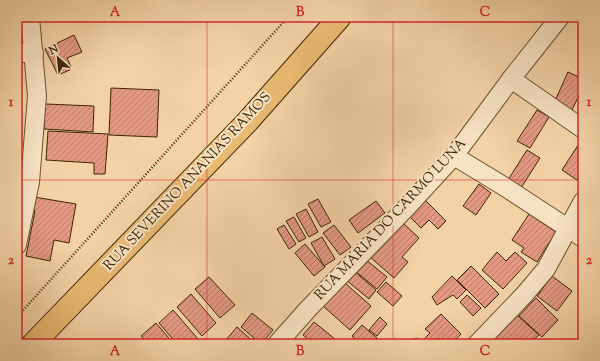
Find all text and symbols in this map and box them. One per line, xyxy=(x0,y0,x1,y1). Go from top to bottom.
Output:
text: A xyxy=(110,4,121,22)
text: B xyxy=(296,4,305,22)
text: C xyxy=(480,4,490,22)
north arrow xyxy=(38,38,78,78)
text: N xyxy=(45,41,62,60)
street label: RUA SEVERINO ANANIAS RAMOS xyxy=(100,88,276,276)
text: 1 xyxy=(9,94,14,112)
text: 1 xyxy=(587,94,592,112)
street label: RUA MARIA DO CARMO LUNA xyxy=(310,134,472,305)
text: 2 xyxy=(8,252,15,270)
text: 2 xyxy=(586,252,593,270)
text: A xyxy=(110,343,121,361)
text: B xyxy=(296,343,305,361)
text: C xyxy=(480,343,490,361)

